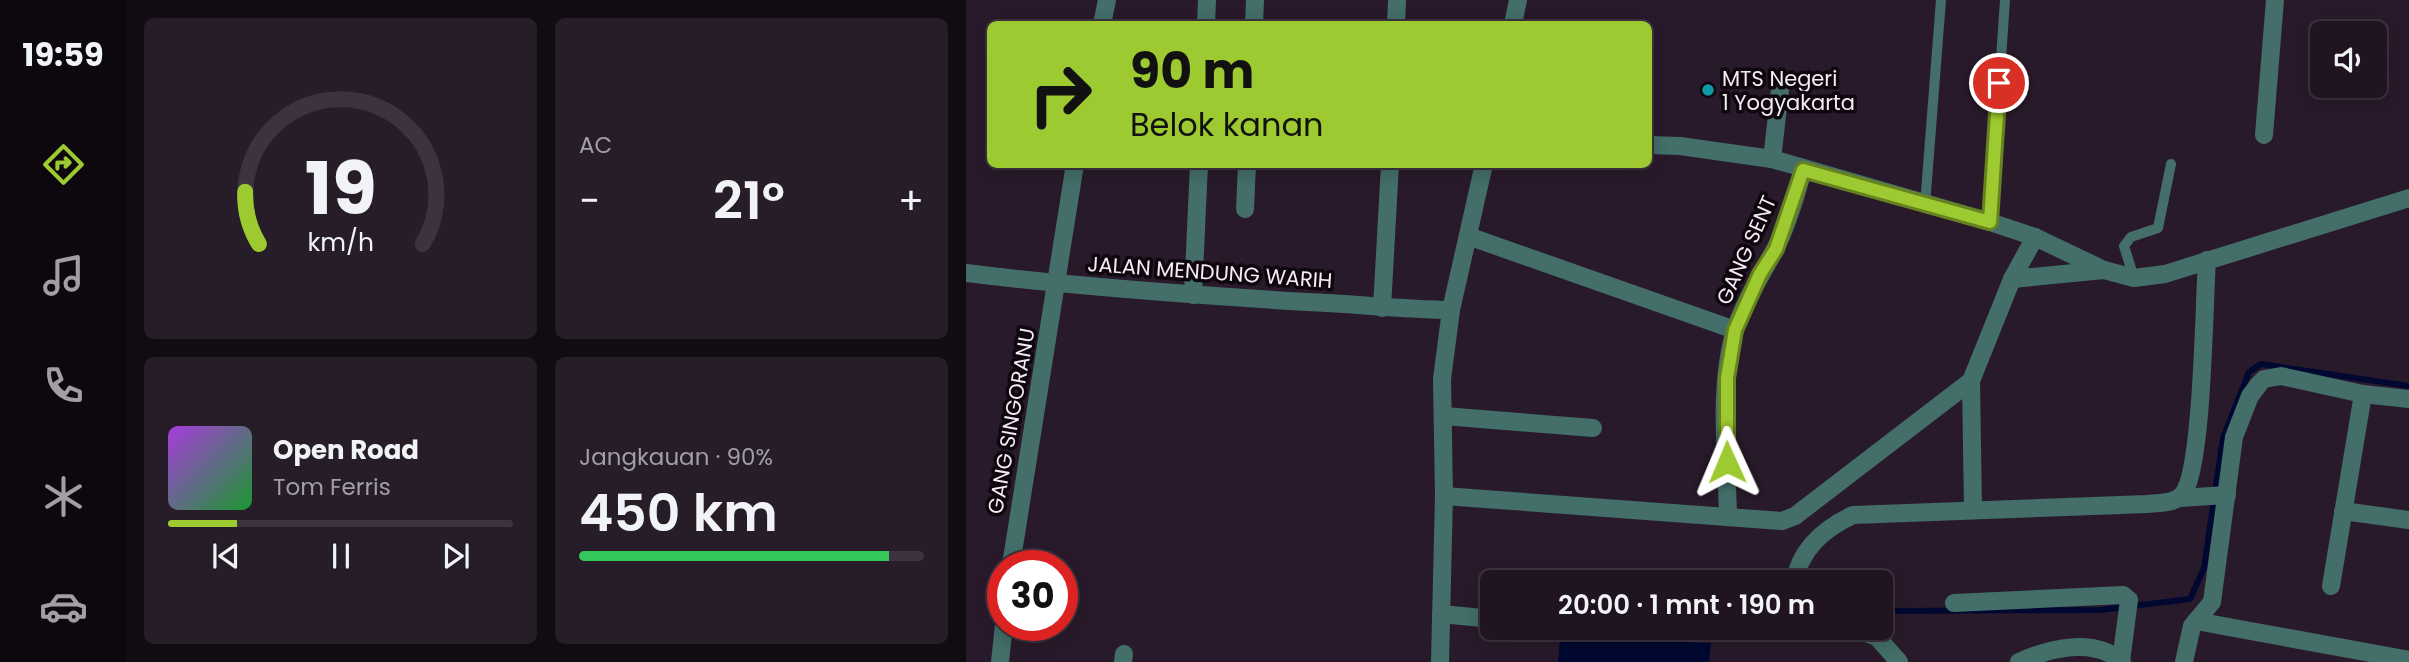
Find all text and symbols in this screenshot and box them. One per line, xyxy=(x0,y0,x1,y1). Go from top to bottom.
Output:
map controls xyxy=(2310,21,2387,98)
button: sound xyxy=(2310,21,2387,98)
text: 19:59 xyxy=(22,32,104,77)
text: 90 m xyxy=(1130,37,1254,105)
icon: right xyxy=(1015,49,1106,140)
pin xyxy=(1969,53,2029,113)
place label: MTS Negeri 1 Yogyakarta xyxy=(1722,64,1855,117)
icon: arrive xyxy=(1980,64,2018,102)
marker: MTS Negeri 1 Yogyakarta xyxy=(1700,82,1716,98)
text: Belok kanan xyxy=(1130,102,1324,147)
text: AC xyxy=(579,129,612,161)
text: 19 xyxy=(304,139,377,240)
icon: directions xyxy=(39,140,88,189)
text: 21° xyxy=(713,164,785,237)
text: − xyxy=(579,174,600,227)
text: + xyxy=(898,174,924,227)
street label: GANG SENT xyxy=(1709,191,1783,309)
text: km/h xyxy=(307,225,374,260)
street label: JALAN MENDUNG WARIH xyxy=(1087,249,1333,295)
icon: music xyxy=(39,251,88,300)
street label: GANG SINGORANU xyxy=(980,326,1042,516)
icon: phone xyxy=(39,361,88,410)
position arrow xyxy=(1690,425,1764,499)
text: Open Road xyxy=(273,432,419,468)
text: Jangkauan · 90% xyxy=(579,441,773,473)
text: Tom Ferris xyxy=(273,471,391,503)
icon: climate xyxy=(39,472,88,521)
text: 450 km xyxy=(579,476,778,549)
icon: previous xyxy=(207,537,245,575)
icon: pause xyxy=(322,537,360,575)
icon: next xyxy=(437,537,475,575)
speed limit sign: 30 xyxy=(987,550,1078,641)
icon: car xyxy=(39,582,88,631)
text: 20:00 · 1 mnt · 190 m xyxy=(1558,587,1815,623)

